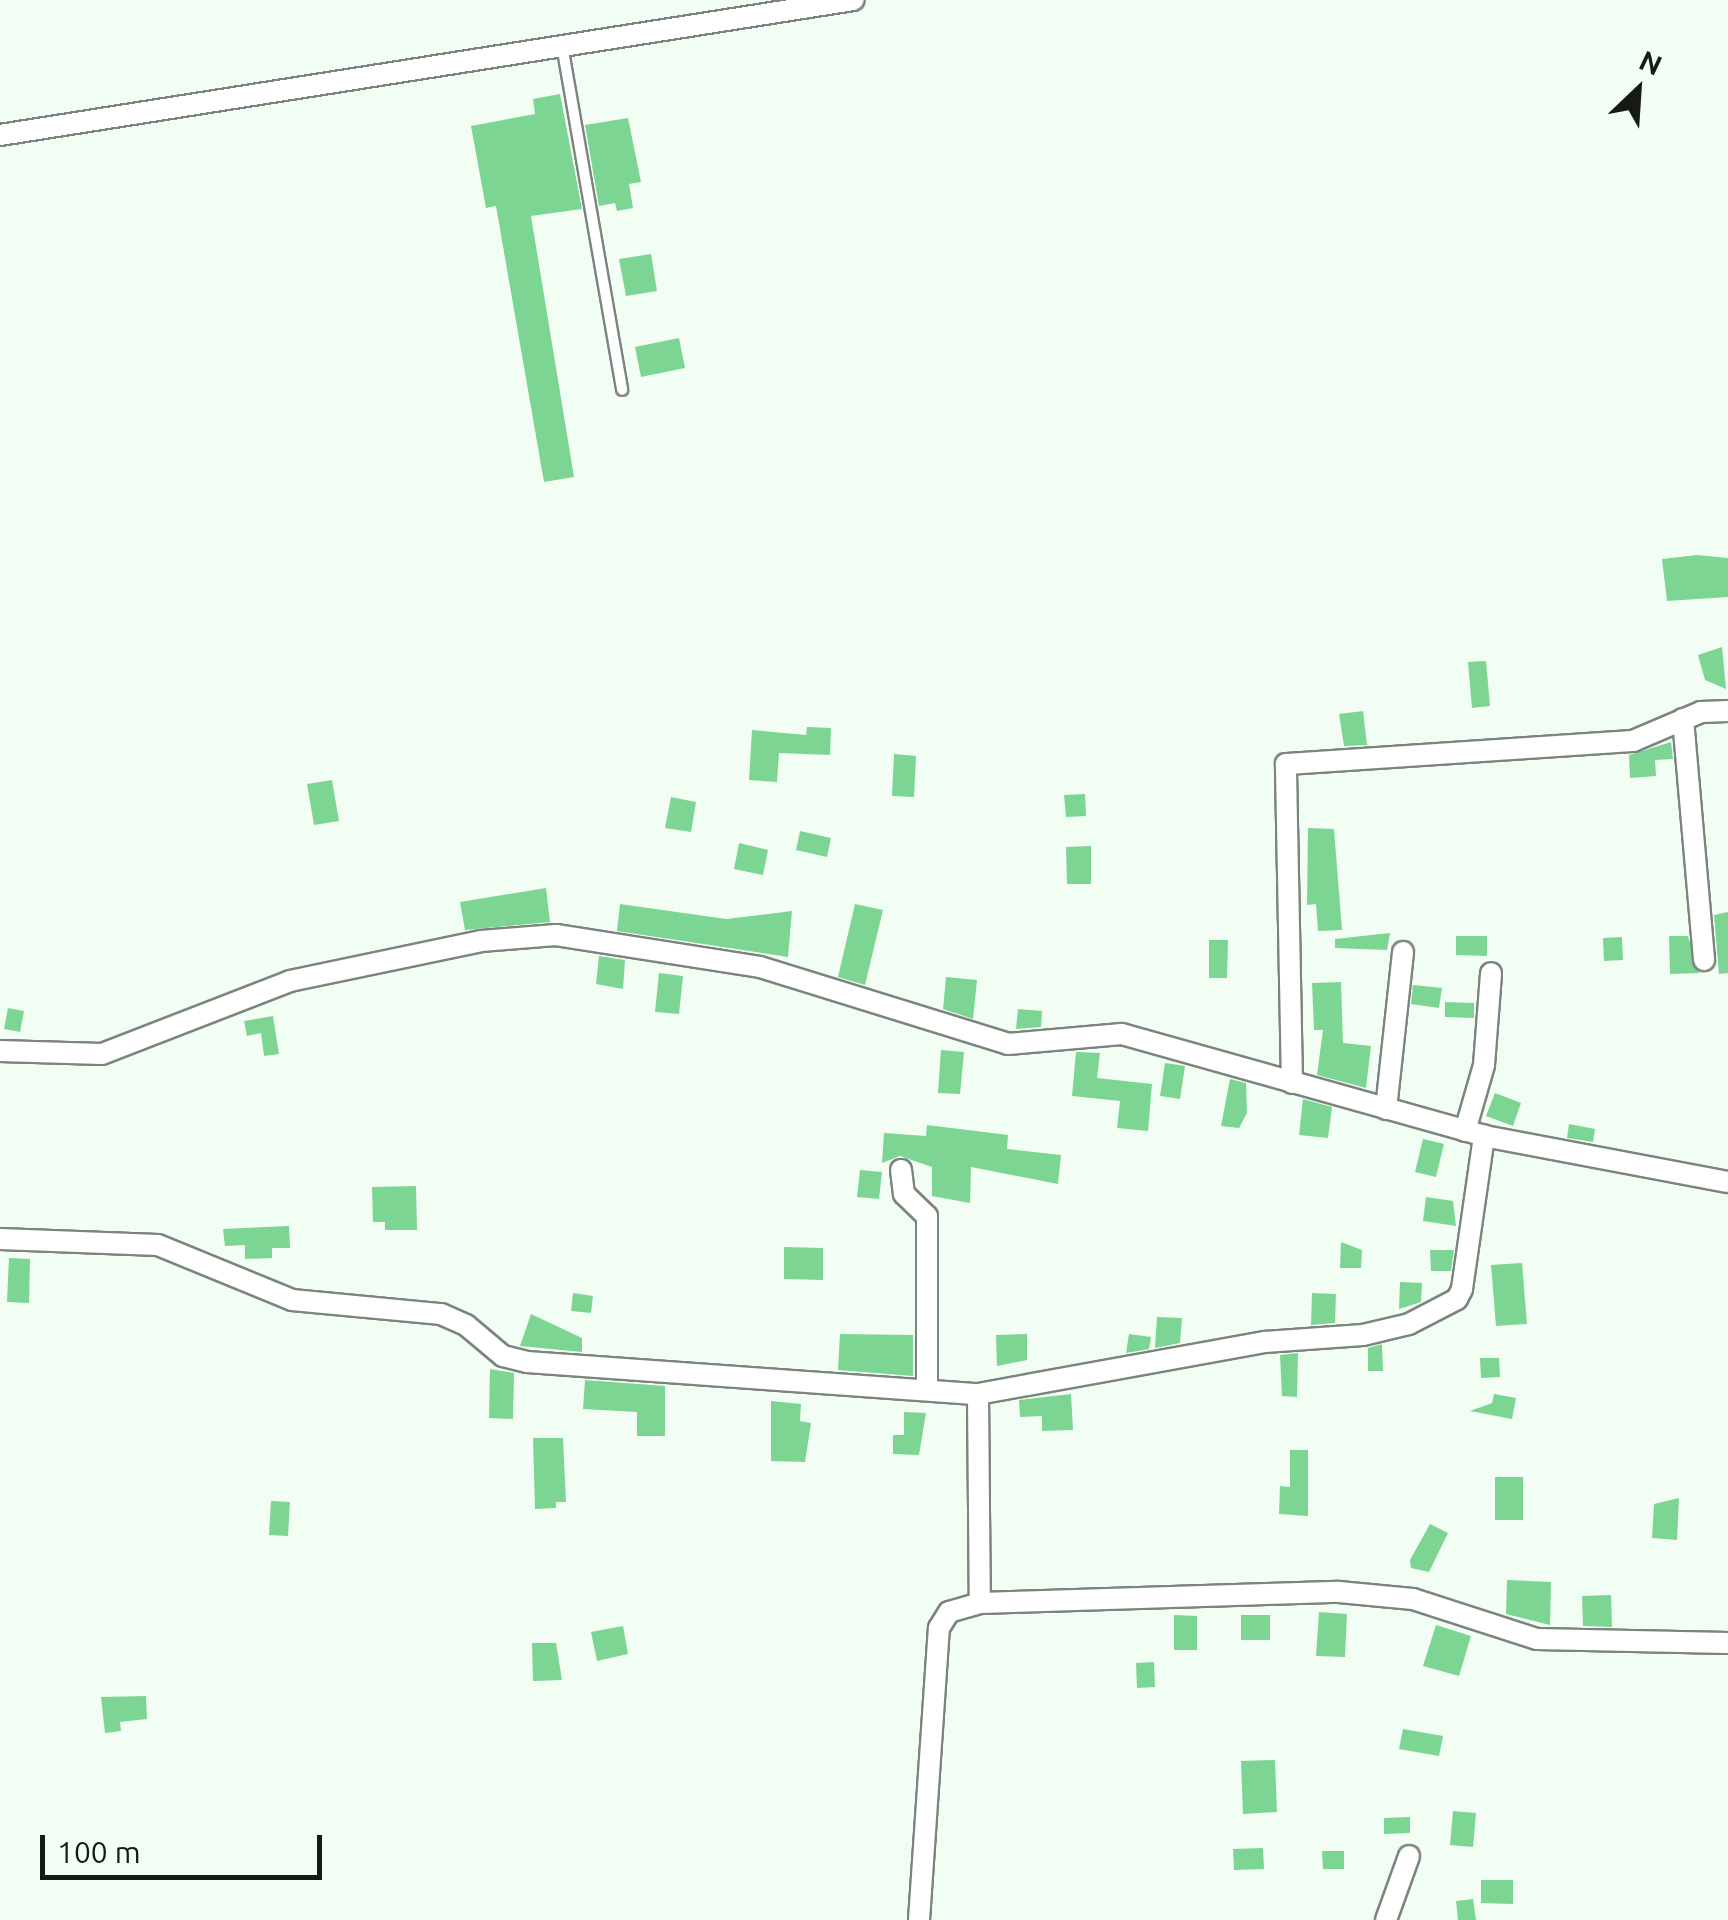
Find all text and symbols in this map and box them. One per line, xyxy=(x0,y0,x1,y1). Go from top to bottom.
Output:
north arrow xyxy=(1588,40,1688,140)
text: N xyxy=(1635,44,1667,81)
scale bar xyxy=(45,1815,328,1877)
text: 100 m xyxy=(57,1835,141,1869)

